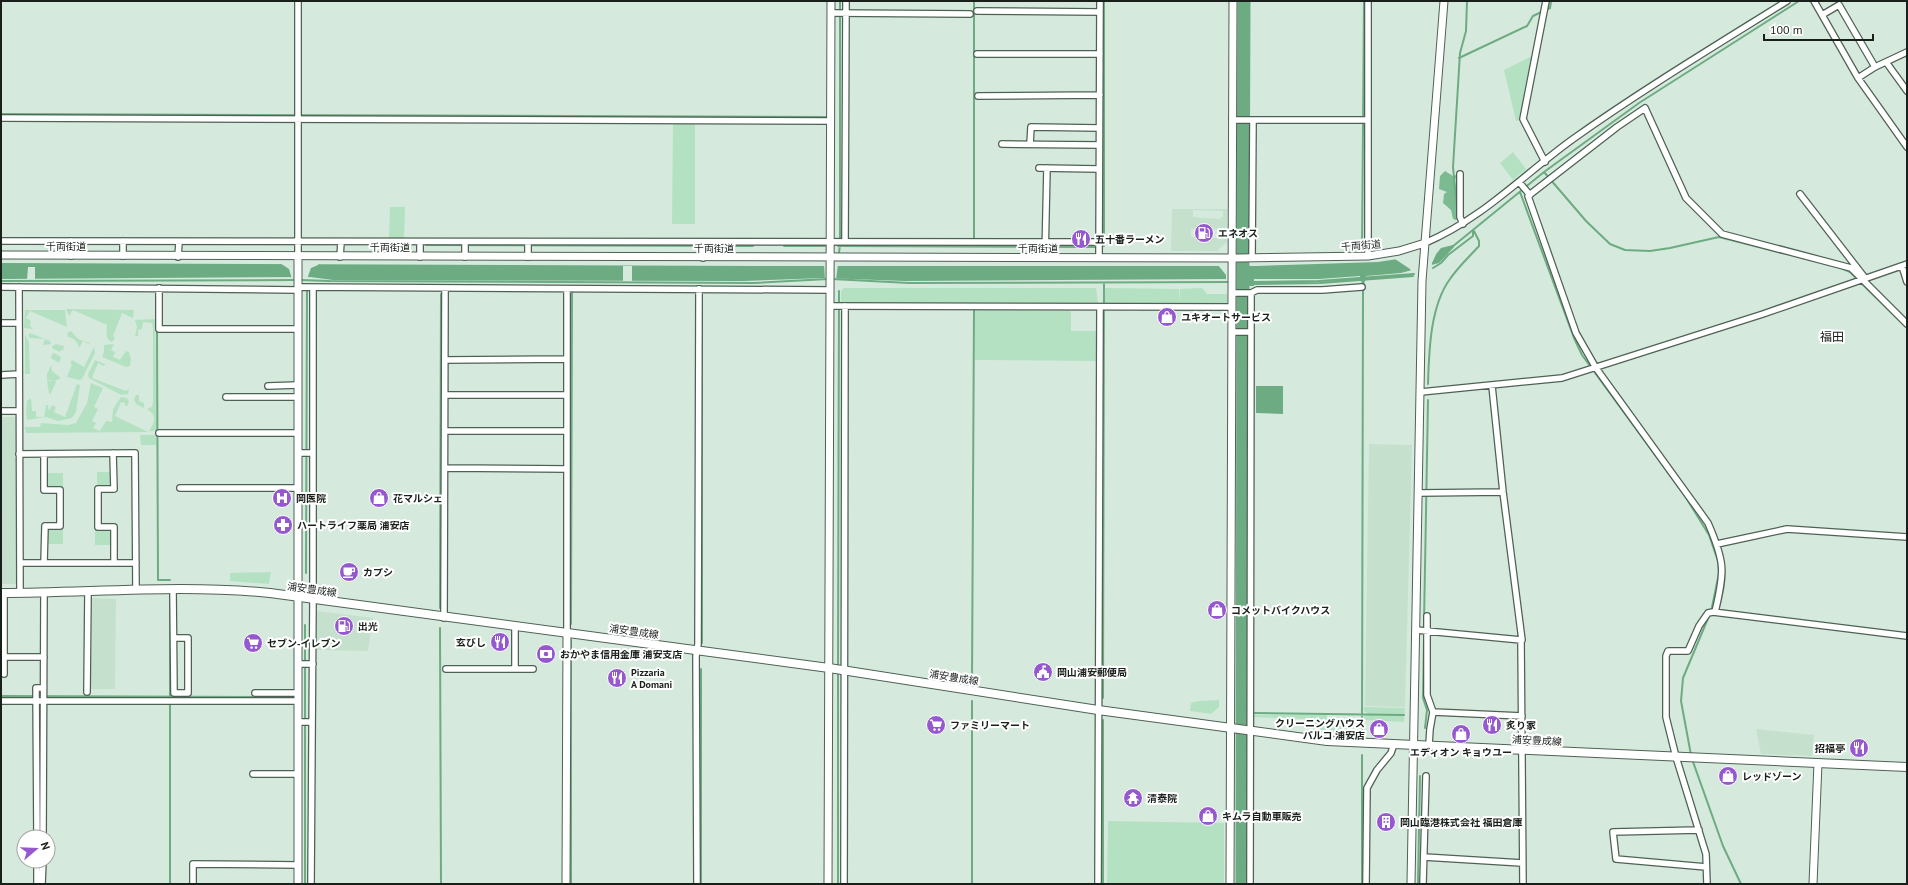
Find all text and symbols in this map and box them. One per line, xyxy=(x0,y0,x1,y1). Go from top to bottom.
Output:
scale bar xyxy=(1764,16,1873,42)
text: 100 m xyxy=(1770,22,1803,37)
fuel station icon: エネオス xyxy=(1193,222,1215,244)
place label: エネオス xyxy=(1218,227,1258,240)
restaurant icon: 五十番ラーメン xyxy=(1070,228,1092,250)
place label: 五十番ラーメン xyxy=(1095,233,1165,246)
street label: 千両街道 xyxy=(1341,238,1381,253)
street label: 千両街道 xyxy=(46,240,86,253)
street label: 千両街道 xyxy=(370,241,410,254)
street label: 千両街道 xyxy=(694,242,734,255)
street label: 千両街道 xyxy=(1018,242,1058,255)
shop icon: ユキオートサービス xyxy=(1156,306,1178,328)
place label: ユキオートサービス xyxy=(1181,311,1271,324)
district label: 福田 xyxy=(1820,329,1844,344)
hospital icon: 岡医院 xyxy=(271,487,293,509)
shop icon: 花マルシェ xyxy=(368,487,390,509)
place label: 岡医院 xyxy=(296,492,326,505)
place label: 花マルシェ xyxy=(393,492,443,505)
pharmacy icon: ハートライフ薬局 浦安店 xyxy=(272,514,294,536)
place label: ハートライフ薬局 浦安店 xyxy=(297,519,410,532)
cafe icon: カプシ xyxy=(338,561,360,583)
place label: カプシ xyxy=(363,566,393,579)
street label: 浦安豊成線 xyxy=(286,580,338,599)
shop icon: コメットバイクハウス xyxy=(1206,599,1228,621)
place label: コメットバイクハウス xyxy=(1231,604,1330,617)
fuel station icon: 出光 xyxy=(333,615,355,637)
place label: 出光 xyxy=(358,620,378,633)
street label: 浦安豊成線 xyxy=(608,622,660,641)
restaurant icon: 玄びし xyxy=(489,631,511,653)
supermarket icon: セブン-イレブン xyxy=(242,632,264,654)
place label: 玄びし xyxy=(456,636,486,649)
place label: セブン-イレブン xyxy=(267,637,341,650)
bank icon: おかやま信用金庫 浦安支店 xyxy=(535,643,557,665)
place label: おかやま信用金庫 浦安支店 xyxy=(560,648,683,661)
public building icon: 岡山浦安郵便局 xyxy=(1032,661,1054,683)
place label: Pizzaria A Domani xyxy=(631,666,672,691)
place label: 岡山浦安郵便局 xyxy=(1057,666,1127,679)
restaurant icon: Pizzaria A Domani xyxy=(606,667,628,689)
street label: 浦安豊成線 xyxy=(928,667,980,688)
supermarket icon: ファミリーマート xyxy=(925,714,947,736)
restaurant icon: 炙り家 xyxy=(1481,714,1503,736)
place label: クリーニングハウス パルコ 浦安店 xyxy=(1275,717,1365,742)
shop icon: クリーニングハウス パルコ 浦安店 xyxy=(1368,718,1390,740)
place label: ファミリーマート xyxy=(950,719,1030,732)
place label: 炙り家 xyxy=(1506,719,1536,732)
shop icon: エディオン キョウユー xyxy=(1450,723,1472,745)
street label: 浦安豊成線 xyxy=(1512,733,1562,748)
restaurant icon: 招福亭 xyxy=(1848,737,1870,759)
place label: 招福亭 xyxy=(1814,742,1845,755)
place label: エディオン キョウユー xyxy=(1410,746,1512,759)
shop icon: レッドゾーン xyxy=(1717,765,1739,787)
place label: レッドゾーン xyxy=(1742,770,1802,783)
temple icon: 清泰院 xyxy=(1122,787,1144,809)
place label: 清泰院 xyxy=(1147,792,1177,805)
shop icon: キムラ自動車販売 xyxy=(1197,805,1219,827)
place label: キムラ自動車販売 xyxy=(1222,810,1302,823)
building icon: 岡山臨港株式会社 福田倉庫 xyxy=(1375,811,1397,833)
place label: 岡山臨港株式会社 福田倉庫 xyxy=(1400,816,1523,829)
north arrow xyxy=(16,829,56,869)
text: N xyxy=(38,840,53,851)

